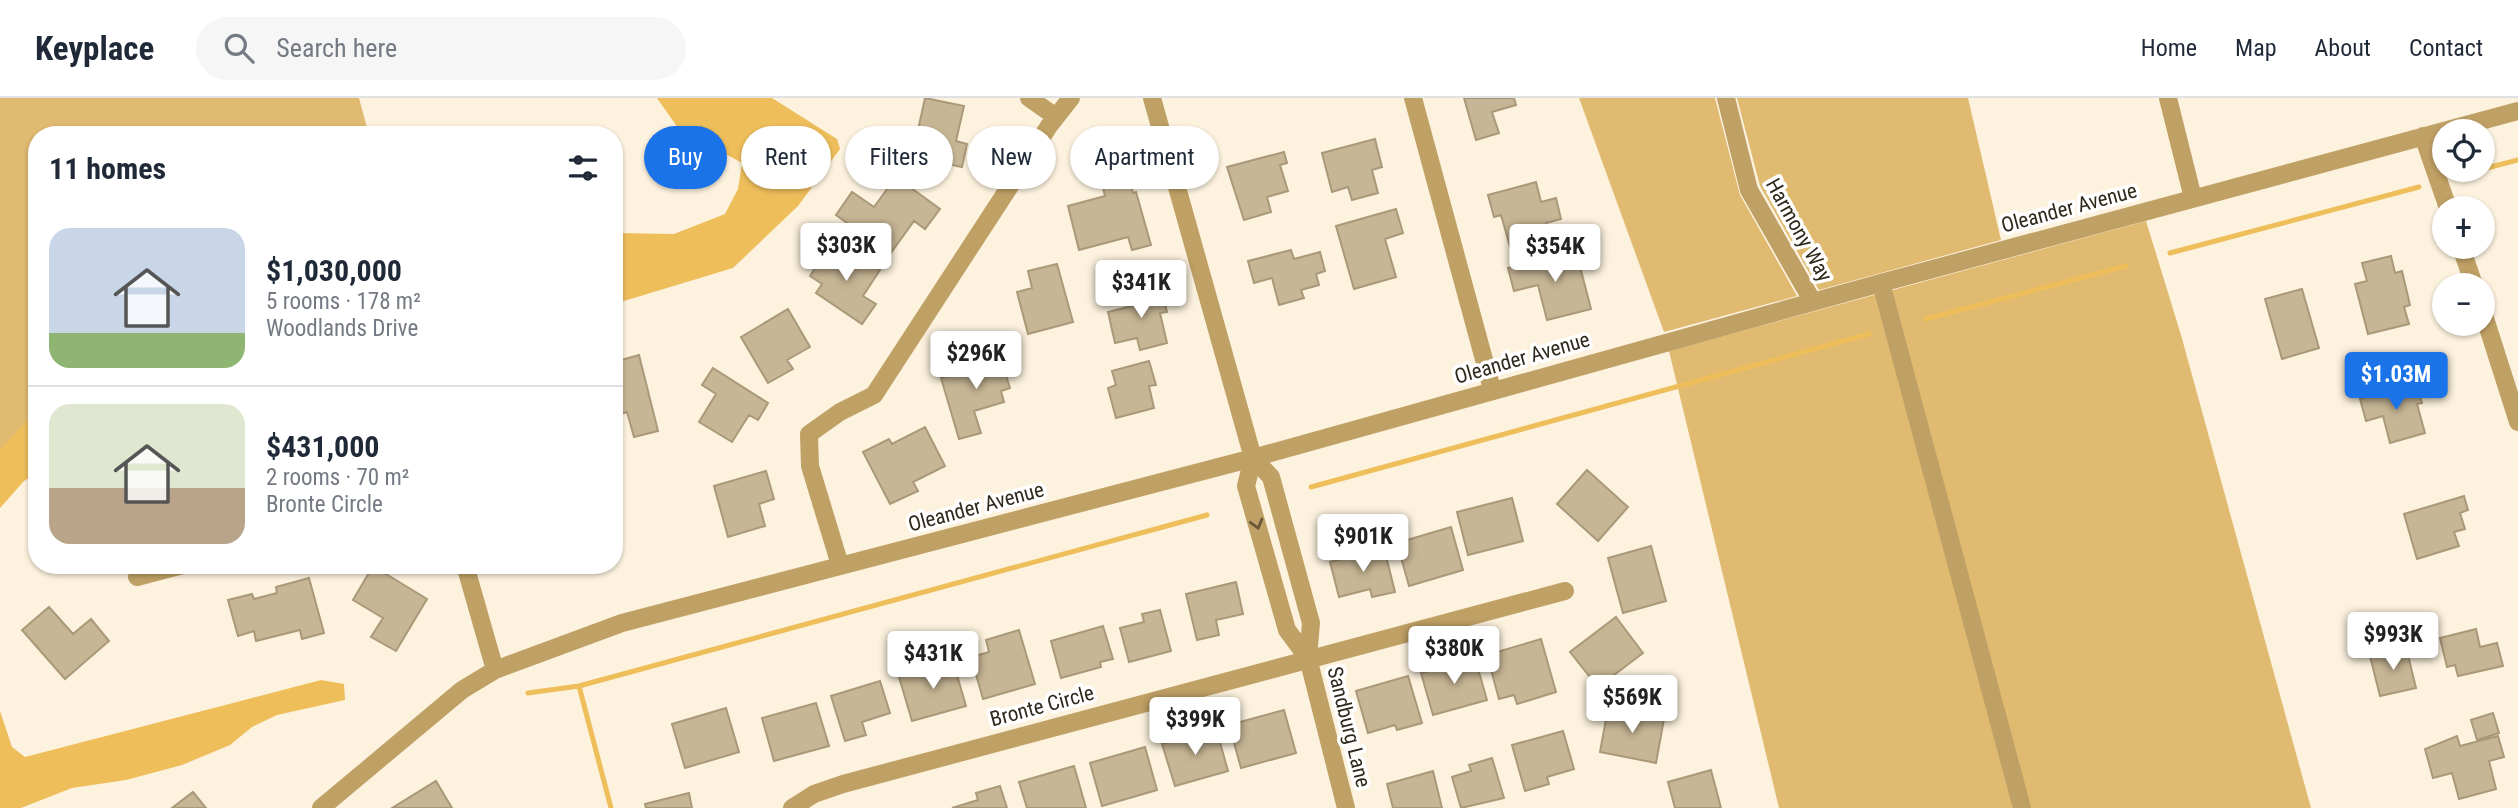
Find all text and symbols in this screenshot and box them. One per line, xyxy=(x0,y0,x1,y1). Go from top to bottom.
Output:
search box xyxy=(196,17,686,80)
text: Keyplace xyxy=(35,29,154,68)
icon: search xyxy=(220,29,258,67)
text: Search here xyxy=(276,33,397,63)
text: Home xyxy=(2141,34,2197,62)
text: Map xyxy=(2235,34,2277,62)
text: About xyxy=(2315,34,2371,62)
text: Contact xyxy=(2409,34,2483,62)
map controls xyxy=(2432,119,2495,336)
button: locate xyxy=(2432,119,2495,182)
chip: Buy xyxy=(644,126,727,189)
chip: Rent xyxy=(741,126,831,189)
chip: Filters xyxy=(845,126,953,189)
chip: New xyxy=(967,126,1056,189)
chip: Apartment xyxy=(1070,126,1219,189)
icon: filters xyxy=(564,149,602,187)
text: 11 homes xyxy=(49,151,166,186)
street label: Harmony Way xyxy=(1761,174,1837,286)
street label: Oleander Avenue xyxy=(1999,178,2140,238)
button: + xyxy=(2432,196,2495,259)
pin: $303K xyxy=(797,223,895,283)
pin: $354K xyxy=(1506,225,1604,284)
text: $303K xyxy=(816,232,876,259)
text: $354K xyxy=(1525,233,1585,260)
text: $1,030,000 xyxy=(266,253,402,288)
icon: home xyxy=(105,256,189,340)
pin: $341K xyxy=(1092,260,1190,320)
text: $341K xyxy=(1111,269,1171,296)
button: − xyxy=(2432,273,2495,336)
text: 5 rooms · 178 m² xyxy=(266,288,421,315)
text: Woodlands Drive xyxy=(266,315,418,342)
street label: Oleander Avenue xyxy=(1452,327,1592,389)
pin: $296K xyxy=(927,331,1025,391)
text: $296K xyxy=(946,340,1006,367)
pin: $1.03M xyxy=(2339,352,2453,412)
text: $1.03M xyxy=(2361,361,2431,388)
text: $431,000 xyxy=(266,429,379,464)
icon: home xyxy=(105,432,189,516)
text: 2 rooms · 70 m² xyxy=(266,464,409,491)
street label: Oleander Avenue xyxy=(906,477,1047,537)
text: Bronte Circle xyxy=(266,491,383,518)
pin: $901K xyxy=(1314,514,1412,574)
one-way arrow xyxy=(1249,518,1263,530)
text: $901K xyxy=(1333,523,1393,550)
pin: $993K xyxy=(2344,612,2442,672)
text: $993K xyxy=(2363,621,2423,648)
pin: $380K xyxy=(1405,626,1503,686)
pin: $431K xyxy=(884,632,982,691)
text: $380K xyxy=(1424,635,1484,662)
text: $431K xyxy=(903,640,963,667)
street label: Sandburg Lane xyxy=(1322,664,1376,790)
pin: $569K xyxy=(1583,676,1681,735)
street label: Bronte Circle xyxy=(987,681,1097,731)
text: $569K xyxy=(1602,684,1662,711)
pin: $399K xyxy=(1146,698,1244,757)
text: $399K xyxy=(1165,706,1225,733)

